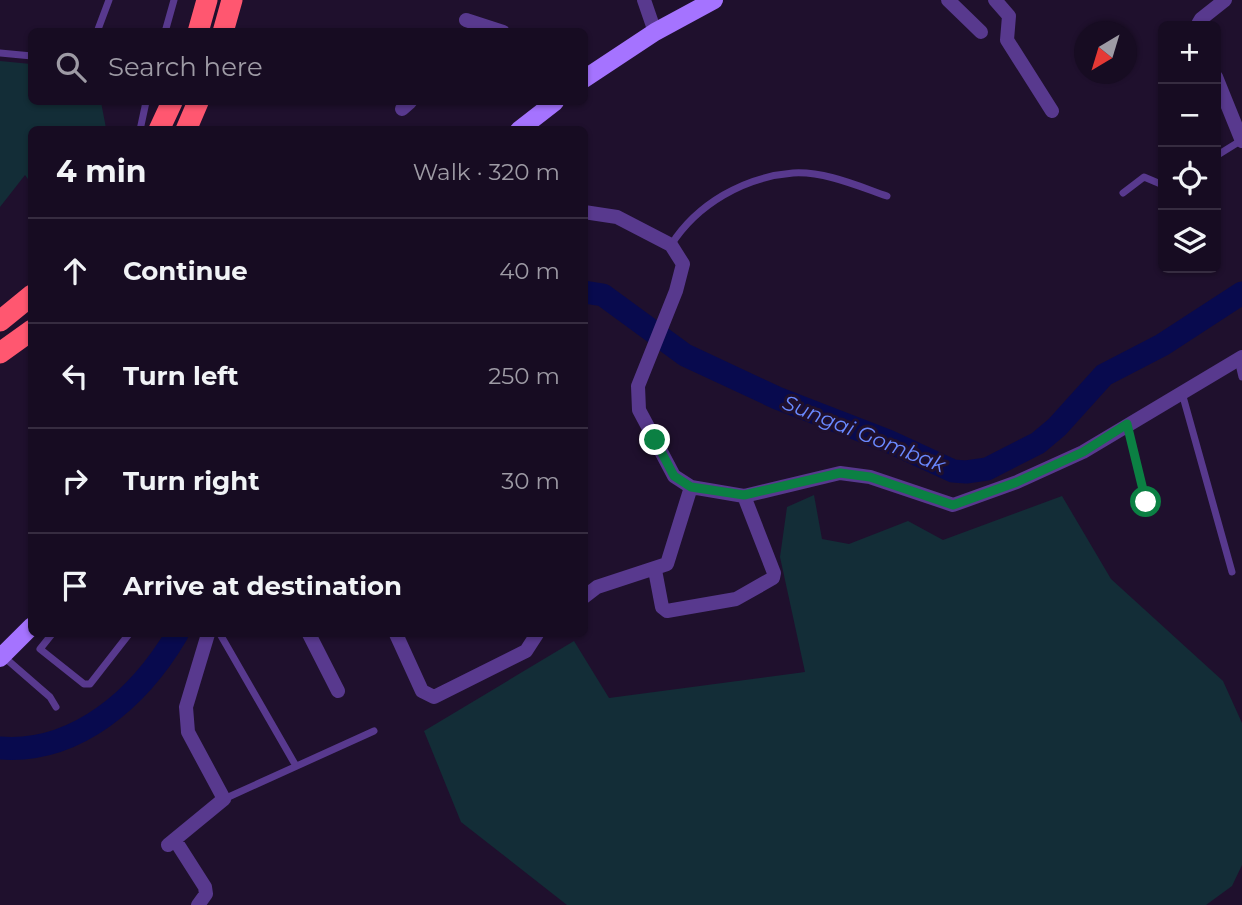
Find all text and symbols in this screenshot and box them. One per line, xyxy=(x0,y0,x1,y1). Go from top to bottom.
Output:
north arrow xyxy=(1074,21,1137,84)
map controls xyxy=(1158,21,1221,273)
button: + xyxy=(1158,21,1221,84)
search box xyxy=(28,28,588,105)
icon: search xyxy=(52,48,90,86)
text: Search here xyxy=(108,51,263,83)
button: − xyxy=(1158,84,1221,147)
button: locate xyxy=(1158,147,1221,210)
text: 4 min xyxy=(56,153,146,190)
text: Walk · 320 m xyxy=(413,158,560,186)
button: layers xyxy=(1158,210,1221,273)
icon: ahead xyxy=(56,252,94,290)
text: Continue xyxy=(123,255,248,287)
text: 40 m xyxy=(499,257,560,285)
icon: left xyxy=(56,357,94,395)
text: Turn left xyxy=(123,360,239,392)
text: 250 m xyxy=(488,362,560,390)
water label: Sungai Gombak xyxy=(779,389,951,478)
route end xyxy=(639,424,670,455)
icon: right xyxy=(56,462,94,500)
text: Turn right xyxy=(123,465,259,497)
text: 30 m xyxy=(501,467,560,495)
route start xyxy=(1130,486,1161,517)
icon: arrive xyxy=(56,567,94,605)
text: Arrive at destination xyxy=(123,570,402,602)

